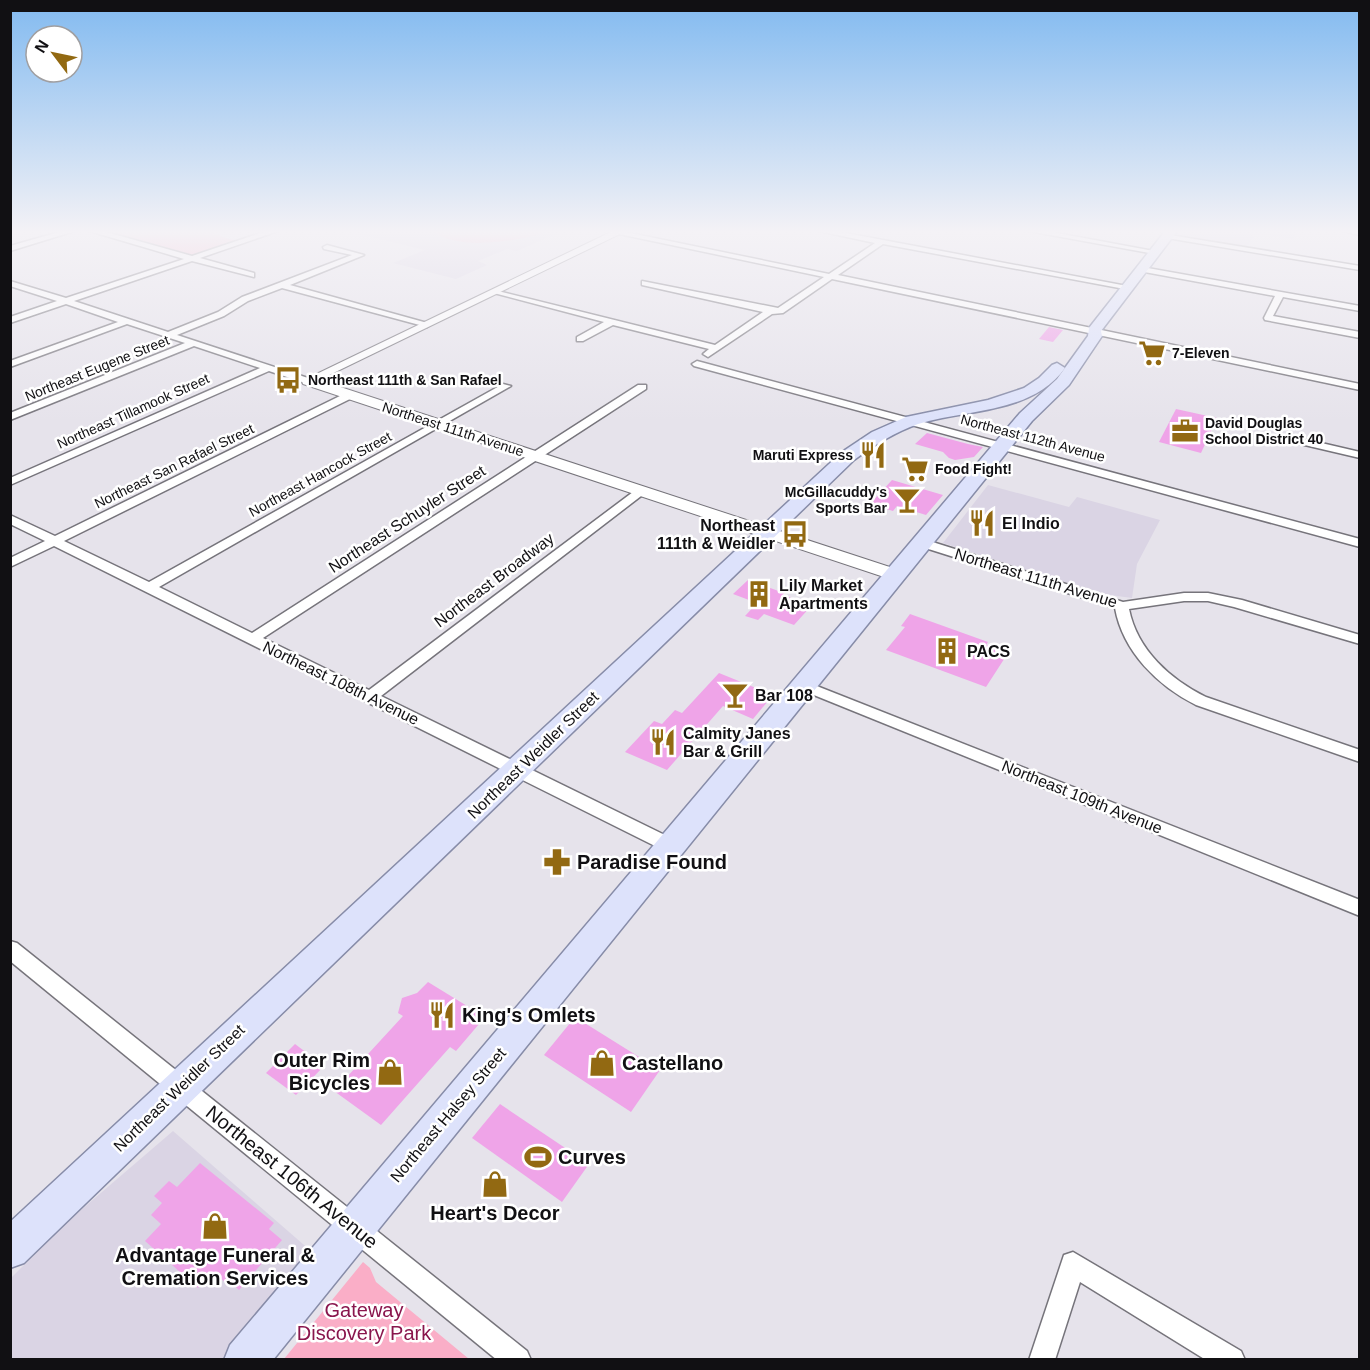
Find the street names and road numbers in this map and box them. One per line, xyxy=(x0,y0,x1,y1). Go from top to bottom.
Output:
street label: Northeast Eugene Street xyxy=(23,332,172,404)
street label: Northeast Tillamook Street xyxy=(54,370,212,452)
street label: Northeast 111th Avenue xyxy=(380,399,526,460)
street label: Northeast 112th Avenue xyxy=(959,411,1107,465)
street label: Northeast San Rafael Street xyxy=(92,420,256,512)
street label: Northeast Hancock Street xyxy=(246,428,394,520)
street label: Northeast Schuyler Street xyxy=(326,462,489,576)
street label: Northeast Broadway xyxy=(431,530,557,630)
street label: Northeast 111th Avenue xyxy=(953,545,1119,611)
street label: Northeast 108th Avenue xyxy=(260,638,422,728)
street label: Northeast Weidler Street xyxy=(464,688,602,822)
street label: Northeast 109th Avenue xyxy=(999,757,1165,837)
street label: Northeast Weidler Street xyxy=(110,1021,248,1155)
street label: Northeast Halsey Street xyxy=(387,1044,509,1186)
street label: Northeast 106th Avenue xyxy=(202,1101,382,1253)

